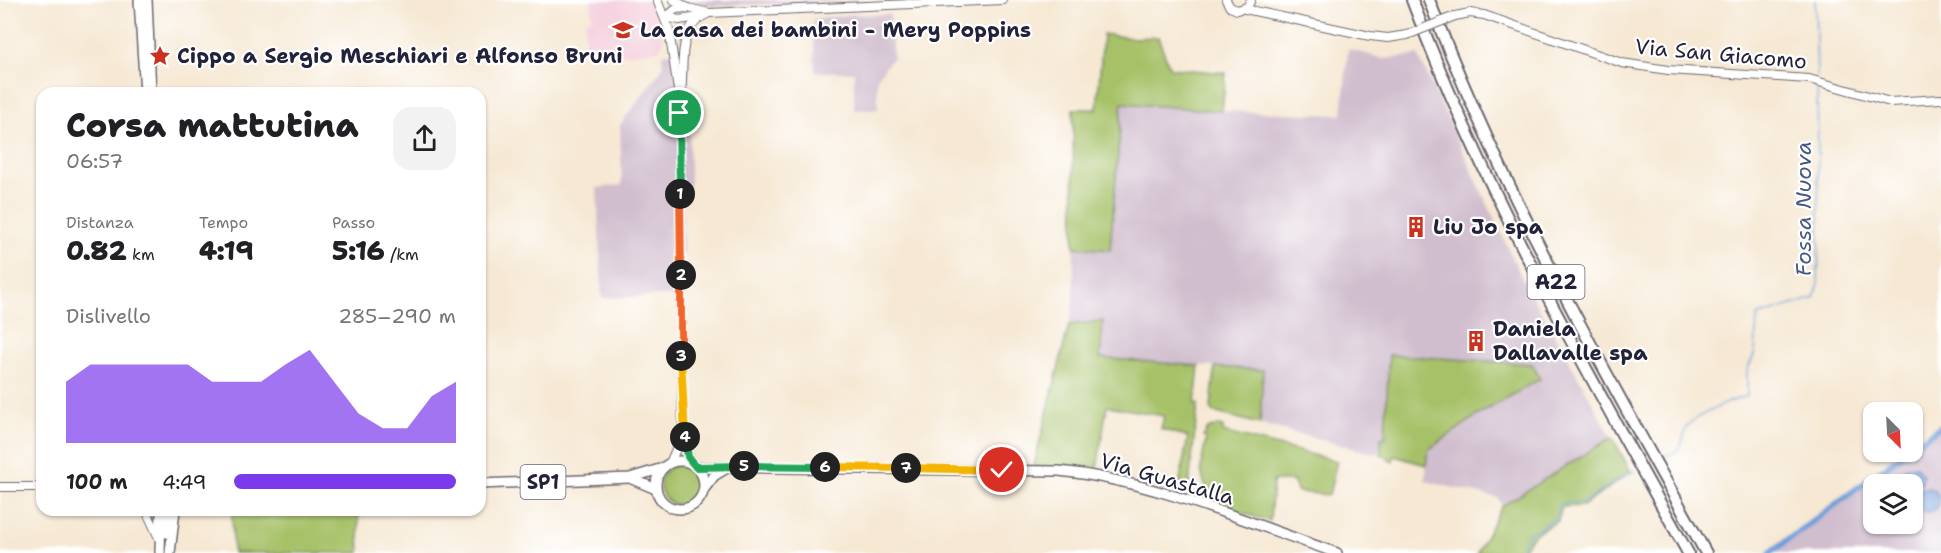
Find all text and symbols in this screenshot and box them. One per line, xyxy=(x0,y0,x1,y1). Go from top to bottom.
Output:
place label: La casa dei bambini - Mery Poppins xyxy=(640,16,1031,44)
school or university icon: La casa dei bambini - Mery Poppins xyxy=(611,18,635,42)
street label: Via San Giacomo xyxy=(1634,33,1808,75)
place label: Cippo a Sergio Meschiari e Alfonso Bruni xyxy=(177,42,623,70)
place icon: Cippo a Sergio Meschiari e Alfonso Bruni xyxy=(148,44,172,68)
pin xyxy=(653,87,704,138)
icon: arrive xyxy=(662,96,695,129)
text: Corsa mattutina xyxy=(66,103,359,148)
button: share xyxy=(393,107,456,170)
water label: Fossa Nuova xyxy=(1789,141,1818,277)
text: 06:57 xyxy=(66,148,123,174)
pin: 1 xyxy=(665,179,695,209)
text: 1 xyxy=(676,183,684,204)
text: Distanza xyxy=(66,212,134,233)
text: Tempo xyxy=(199,212,248,233)
text: Passo xyxy=(332,212,375,233)
place label: Liu Jo spa xyxy=(1433,213,1544,241)
building icon: Liu Jo spa xyxy=(1404,215,1428,239)
text: 0.82 xyxy=(66,233,127,268)
text: 4:19 xyxy=(199,233,254,268)
text: 5:16 xyxy=(332,233,385,268)
text: km xyxy=(127,244,155,265)
text: /km xyxy=(385,244,419,265)
pin: 2 xyxy=(666,260,696,290)
text: 2 xyxy=(675,264,687,285)
road number: A22 xyxy=(1528,265,1584,299)
text: Dislivello xyxy=(66,303,151,329)
text: 285–290 m xyxy=(338,303,456,329)
place label: Daniela Dallavalle spa xyxy=(1493,315,1648,367)
building icon: Daniela Dallavalle spa xyxy=(1464,329,1488,353)
pin: 3 xyxy=(666,341,696,371)
text: 3 xyxy=(675,345,687,366)
north arrow xyxy=(1863,402,1923,462)
map controls xyxy=(1863,402,1923,534)
pin: 4 xyxy=(670,422,700,452)
text: 4 xyxy=(679,426,691,447)
pin xyxy=(976,444,1027,495)
street label: Via Guastalla xyxy=(1097,447,1237,511)
pin: 5 xyxy=(729,451,759,481)
pin: 6 xyxy=(810,452,840,482)
pin: 7 xyxy=(891,453,921,483)
icon: check xyxy=(985,453,1018,486)
text: 5 xyxy=(739,455,749,476)
text: 6 xyxy=(819,456,831,477)
text: 7 xyxy=(900,457,912,478)
road number: SP1 xyxy=(520,465,566,499)
text: 100 m xyxy=(66,469,128,495)
text: 4:49 xyxy=(162,469,207,495)
button: layers xyxy=(1863,474,1923,534)

